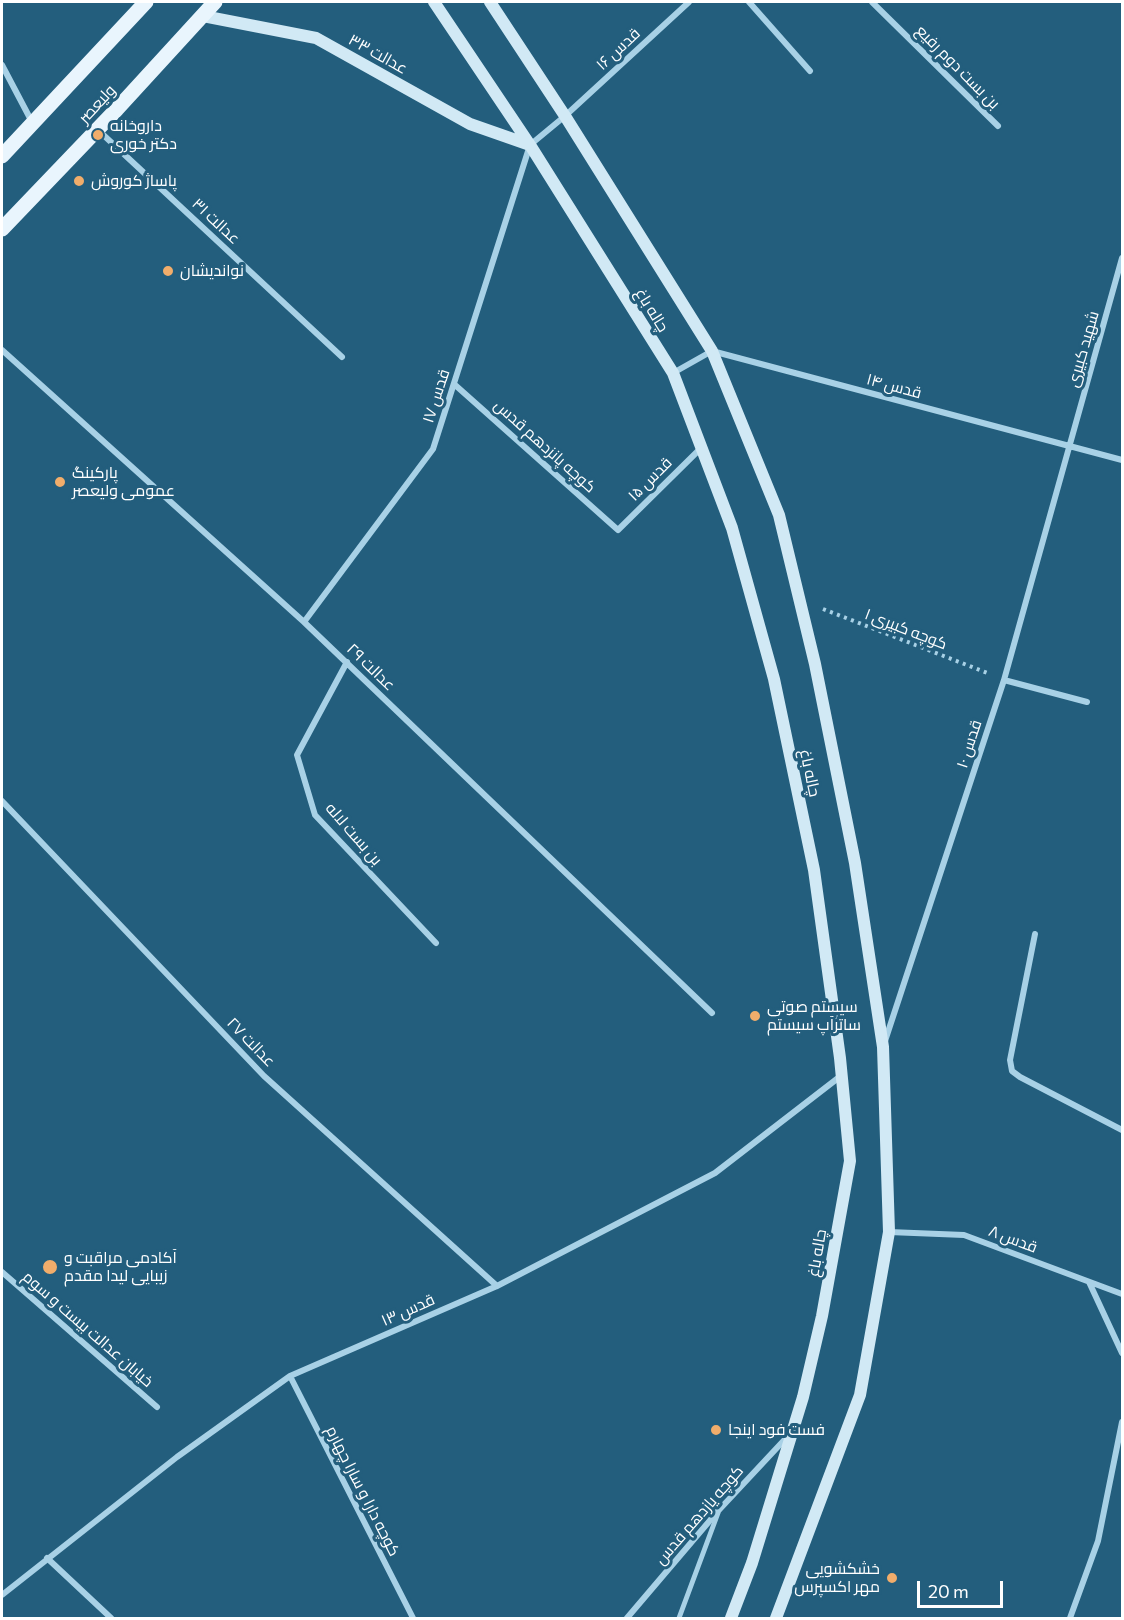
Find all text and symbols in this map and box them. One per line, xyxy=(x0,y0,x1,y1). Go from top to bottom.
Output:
street label: بن بست دوم رفیع xyxy=(912,21,1004,113)
street label: قدس ۱۶ xyxy=(592,24,644,74)
street label: عدالت ۳۳ xyxy=(345,30,411,78)
street label: ولیعصر xyxy=(74,81,120,127)
place label: داروخانه دکتر خوری xyxy=(110,116,177,154)
marker: داروخانه دکتر خوری xyxy=(91,128,105,142)
place label: پاساژ کوروش xyxy=(91,171,177,191)
marker: پاساژ کوروش xyxy=(72,174,86,188)
street label: عدالت ۳۱ xyxy=(188,194,244,248)
place label: نواندیشان xyxy=(180,261,244,281)
marker: نواندیشان xyxy=(161,264,175,278)
street label: چاله باغ xyxy=(631,285,673,335)
street label: شهید کبیری xyxy=(1063,309,1103,389)
street label: قدس ۱۷ xyxy=(418,367,454,425)
street label: قدس ۱۴ xyxy=(864,369,924,403)
street label: کوچه پانزدهم قدس xyxy=(490,395,600,497)
street label: ۱۵ قدس xyxy=(624,453,676,505)
place label: پارکینگ عمومی ولیعصر xyxy=(72,463,175,501)
marker: پارکینگ عمومی ولیعصر xyxy=(53,475,67,489)
street label: کوچه کبیری ۱ xyxy=(862,604,950,654)
street label: عدالت ۲۹ xyxy=(343,639,399,695)
street label: قدس ۱۰ xyxy=(952,717,986,771)
street label: چاله باغ xyxy=(796,747,824,799)
street label: بن بست لاله xyxy=(322,799,386,869)
place label: سیستم صوتی ساترآپ سیستم xyxy=(767,997,861,1035)
marker: سیستم صوتی ساترآپ سیستم xyxy=(748,1009,762,1023)
street label: عدالت ۲۷ xyxy=(223,1013,279,1071)
street label: قدس ۸ xyxy=(986,1221,1040,1257)
street label: چاله باغ xyxy=(803,1228,831,1278)
place label: آکادمی مراقبت و زیبایی لیدا مقدم xyxy=(64,1248,177,1286)
marker: آکادمی مراقبت و زیبایی لیدا مقدم xyxy=(41,1258,59,1276)
street label: خیابان عدالت بیست و سوم xyxy=(19,1267,157,1391)
street label: قدس ۱۳ xyxy=(378,1290,438,1330)
place label: فست فود اينجا xyxy=(728,1420,825,1440)
street label: کوچه دارا و سارا چهارم xyxy=(322,1423,404,1559)
marker: فست فود اينجا xyxy=(709,1423,723,1437)
street label: کوچه یازدهم قدس xyxy=(651,1461,747,1569)
place label: خشکشویی مهر اکسپرس xyxy=(794,1559,880,1597)
scale bar xyxy=(920,1569,1006,1607)
marker: خشکشویی مهر اکسپرس xyxy=(885,1571,899,1585)
text: 20 m xyxy=(928,1580,969,1602)

